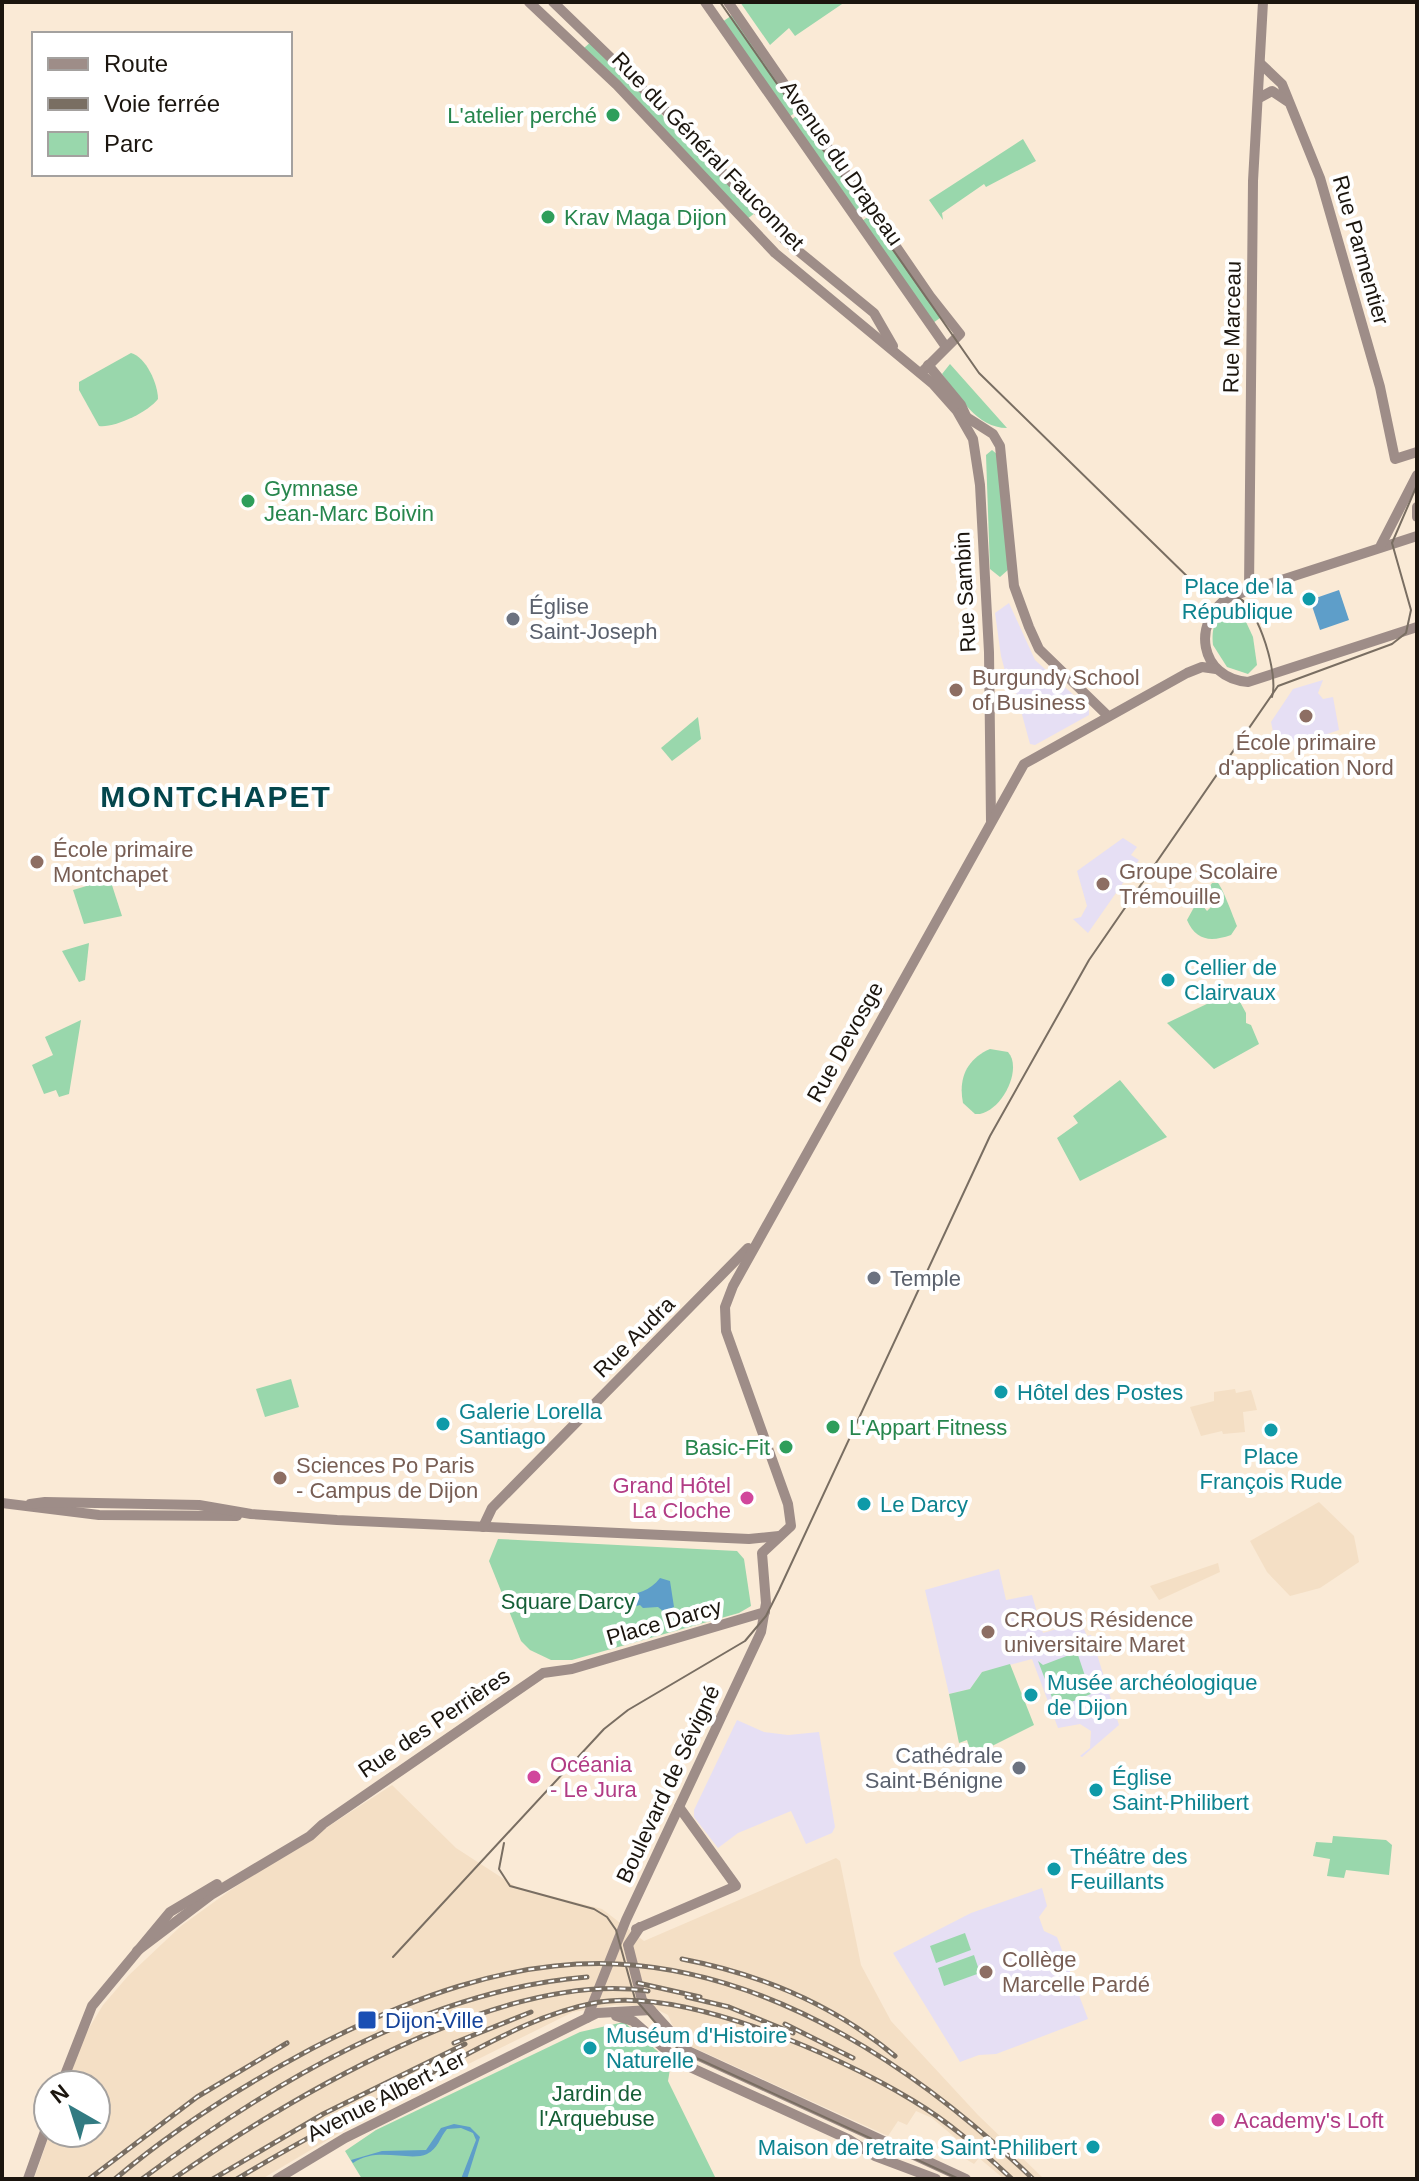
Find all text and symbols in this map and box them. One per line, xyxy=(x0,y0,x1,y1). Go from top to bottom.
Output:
legend xyxy=(32,32,292,176)
street label: Rue du Général Fauconnet xyxy=(607,47,809,255)
text: Route xyxy=(104,50,168,77)
street label: Avenue du Drapeau xyxy=(776,76,908,250)
text: Voie ferrée xyxy=(104,90,220,117)
place label: L'atelier perché xyxy=(447,103,597,128)
marker: L'atelier perché xyxy=(604,106,622,124)
text: Parc xyxy=(104,130,153,157)
street label: Rue Parmentier xyxy=(1328,172,1394,328)
place label: Krav Maga Dijon xyxy=(564,205,727,230)
marker: Krav Maga Dijon xyxy=(539,208,557,226)
street label: Rue Marceau xyxy=(1218,261,1246,393)
place label: Gymnase Jean-Marc Boivin xyxy=(264,476,434,526)
marker: Gymnase Jean-Marc Boivin xyxy=(239,492,257,510)
street label: Rue Sambin xyxy=(949,531,981,653)
place label: Place de la République xyxy=(1182,574,1294,624)
marker: Place de la République xyxy=(1300,590,1318,608)
place label: Église Saint-Joseph xyxy=(529,594,657,644)
marker: Église Saint-Joseph xyxy=(504,610,522,628)
place label: Burgundy School of Business xyxy=(972,665,1140,715)
marker: Burgundy School of Business xyxy=(947,681,965,699)
marker: École primaire d'application Nord xyxy=(1297,707,1315,725)
place label: École primaire d'application Nord xyxy=(1218,730,1394,780)
district label: MONTCHAPET xyxy=(100,780,332,813)
place label: École primaire Montchapet xyxy=(53,837,194,887)
marker: École primaire Montchapet xyxy=(28,853,46,871)
place label: Groupe Scolaire Trémouille xyxy=(1119,859,1278,909)
marker: Groupe Scolaire Trémouille xyxy=(1094,875,1112,893)
place label: Cellier de Clairvaux xyxy=(1184,955,1277,1005)
marker: Cellier de Clairvaux xyxy=(1159,971,1177,989)
street label: Rue Devosge xyxy=(802,978,888,1106)
place label: Temple xyxy=(890,1266,961,1291)
marker: Temple xyxy=(865,1269,883,1287)
street label: Rue Audra xyxy=(588,1291,680,1383)
place label: Hôtel des Postes xyxy=(1017,1380,1183,1405)
marker: Hôtel des Postes xyxy=(992,1383,1010,1401)
place label: Galerie Lorella Santiago xyxy=(459,1399,603,1449)
marker: Galerie Lorella Santiago xyxy=(434,1415,452,1433)
place label: L'Appart Fitness xyxy=(849,1415,1007,1440)
marker: L'Appart Fitness xyxy=(824,1418,842,1436)
marker: Place François Rude xyxy=(1262,1421,1280,1439)
place label: Basic-Fit xyxy=(684,1435,770,1460)
marker: Basic-Fit xyxy=(777,1438,795,1456)
place label: Place François Rude xyxy=(1199,1444,1343,1494)
place label: Sciences Po Paris - Campus de Dijon xyxy=(296,1453,478,1503)
marker: Sciences Po Paris - Campus de Dijon xyxy=(271,1469,289,1487)
place label: Grand Hôtel La Cloche xyxy=(612,1473,731,1523)
marker: Grand Hôtel La Cloche xyxy=(738,1489,756,1507)
place label: Le Darcy xyxy=(880,1492,968,1517)
marker: Le Darcy xyxy=(855,1495,873,1513)
park label: Square Darcy xyxy=(501,1589,635,1614)
street label: Place Darcy xyxy=(604,1594,724,1650)
place label: CROUS Résidence universitaire Maret xyxy=(1004,1607,1194,1657)
marker: CROUS Résidence universitaire Maret xyxy=(979,1623,997,1641)
street label: Rue des Perrières xyxy=(354,1663,514,1783)
place label: Musée archéologique de Dijon xyxy=(1047,1670,1257,1720)
street label: Boulevard de Sévigné xyxy=(611,1681,725,1887)
marker: Musée archéologique de Dijon xyxy=(1022,1686,1040,1704)
place label: Cathédrale Saint-Bénigne xyxy=(865,1743,1003,1793)
place label: Océania - Le Jura xyxy=(550,1752,638,1802)
marker: Cathédrale Saint-Bénigne xyxy=(1010,1759,1028,1777)
place label: Église Saint-Philibert xyxy=(1112,1765,1249,1815)
marker: Océania - Le Jura xyxy=(525,1768,543,1786)
marker: Église Saint-Philibert xyxy=(1087,1781,1105,1799)
place label: Théâtre des Feuillants xyxy=(1070,1844,1187,1894)
marker: Théâtre des Feuillants xyxy=(1045,1860,1063,1878)
place label: Collège Marcelle Pardé xyxy=(1002,1947,1150,1997)
marker: Collège Marcelle Pardé xyxy=(977,1963,995,1981)
place label: Dijon-Ville xyxy=(385,2008,484,2033)
marker: Dijon-Ville xyxy=(356,2009,378,2031)
place label: Muséum d'Histoire Naturelle xyxy=(606,2023,787,2073)
marker: Muséum d'Histoire Naturelle xyxy=(581,2039,599,2057)
street label: Avenue Albert 1er xyxy=(303,2045,469,2147)
north arrow xyxy=(32,2069,112,2149)
text: N xyxy=(46,2079,74,2109)
park label: Jardin de l'Arquebuse xyxy=(539,2081,655,2131)
place label: Academy's Loft xyxy=(1234,2108,1384,2133)
marker: Academy's Loft xyxy=(1209,2111,1227,2129)
place label: Maison de retraite Saint-Philibert xyxy=(758,2135,1077,2160)
marker: Maison de retraite Saint-Philibert xyxy=(1084,2138,1102,2156)

